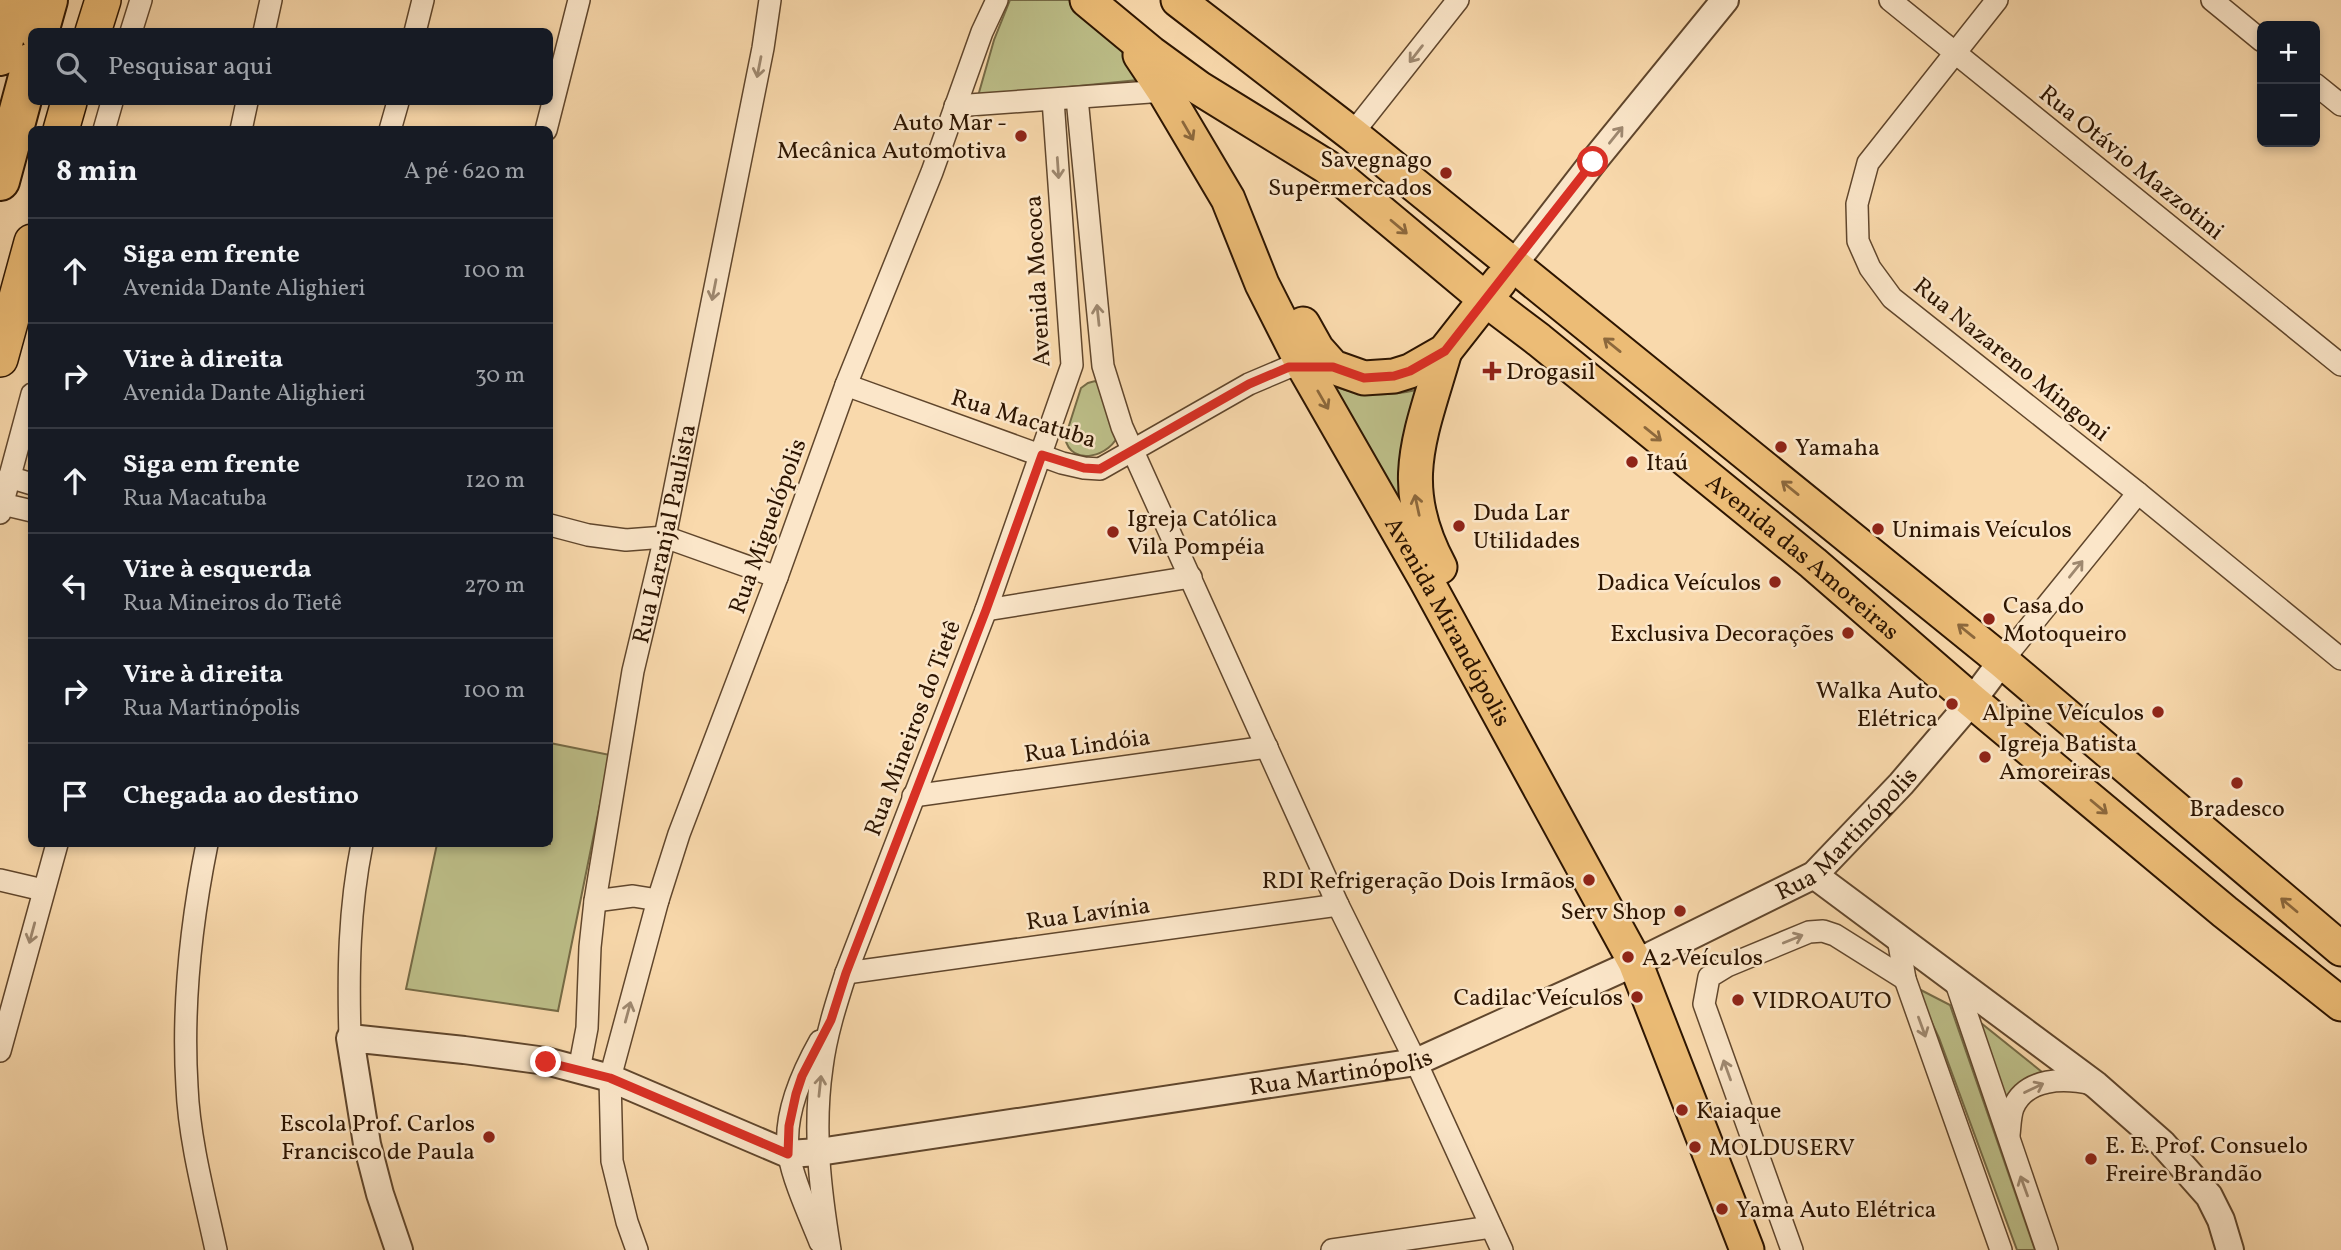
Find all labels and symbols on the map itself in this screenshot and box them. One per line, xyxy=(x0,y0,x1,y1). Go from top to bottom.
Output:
one-way arrow xyxy=(1409,44,1424,62)
one-way arrow xyxy=(751,55,765,78)
street label: Rua Otávio Mazzotini xyxy=(2031,78,2231,249)
place label: Auto Mar - Mecânica Automotiva xyxy=(777,107,1007,169)
one-way arrow xyxy=(1182,121,1196,141)
one-way arrow xyxy=(1608,126,1623,144)
marker: Auto Mar - Mecânica Automotiva xyxy=(1013,128,1029,144)
place label: Savegnago Supermercados xyxy=(1268,144,1432,206)
route start xyxy=(1577,146,1608,177)
one-way arrow xyxy=(1052,156,1065,179)
marker: Savegnago Supermercados xyxy=(1438,165,1454,181)
street label: Avenida Mococa xyxy=(1018,194,1060,368)
one-way arrow xyxy=(1390,220,1408,235)
street label: Rua Nazareno Mingoni xyxy=(1905,270,2116,451)
one-way arrow xyxy=(707,278,721,301)
one-way arrow xyxy=(1091,304,1104,327)
one-way arrow xyxy=(1604,337,1622,353)
place label: Drogasil xyxy=(1506,356,1595,390)
marker: Drogasil xyxy=(1484,363,1500,379)
street label: Rua Macatuba xyxy=(947,382,1100,458)
one-way arrow xyxy=(1316,389,1330,409)
street label: Rua Laranjal Paulista xyxy=(625,421,706,647)
one-way arrow xyxy=(1644,426,1662,441)
place label: Yamaha xyxy=(1795,432,1880,466)
street label: Rua Miguelópolis xyxy=(721,434,816,619)
marker: Yamaha xyxy=(1773,439,1789,455)
place label: Itaú xyxy=(1646,447,1688,481)
marker: Itaú xyxy=(1624,454,1640,470)
street label: Avenida das Amoreiras xyxy=(1697,467,1906,649)
one-way arrow xyxy=(1781,480,1799,495)
one-way arrow xyxy=(1410,494,1424,517)
place label: Duda Lar Utilidades xyxy=(1473,497,1580,559)
place label: Igreja Católica Vila Pompéia xyxy=(1127,503,1278,565)
street label: Avenida Mirandópolis xyxy=(1375,512,1518,733)
place label: Unimais Veículos xyxy=(1892,514,2072,548)
marker: Duda Lar Utilidades xyxy=(1451,518,1467,534)
marker: Unimais Veículos xyxy=(1870,521,1886,537)
marker: Igreja Católica Vila Pompéia xyxy=(1105,524,1121,540)
one-way arrow xyxy=(2068,561,2084,579)
place label: Dadica Veículos xyxy=(1597,567,1761,601)
marker: Dadica Veículos xyxy=(1767,574,1783,590)
place label: Casa do Motoqueiro xyxy=(2003,590,2127,652)
marker: Casa do Motoqueiro xyxy=(1981,611,1997,627)
street label: Rua Mineiros do Tietê xyxy=(857,616,971,841)
place label: Exclusiva Decorações xyxy=(1610,618,1834,652)
one-way arrow xyxy=(1958,623,1976,639)
marker: Exclusiva Decorações xyxy=(1840,625,1856,641)
place label: Walka Auto Elétrica xyxy=(1816,675,1938,737)
marker: Walka Auto Elétrica xyxy=(1944,696,1960,712)
place label: Alpine Veículos xyxy=(1982,697,2144,731)
marker: Alpine Veículos xyxy=(2150,704,2166,720)
street label: Rua Lindóia xyxy=(1022,721,1153,773)
place label: Igreja Batista Amoreiras xyxy=(1999,728,2138,790)
marker: Igreja Batista Amoreiras xyxy=(1977,749,1993,765)
street label: Rua Martinópolis xyxy=(1770,761,1927,910)
marker: Bradesco xyxy=(2229,775,2245,791)
place label: Bradesco xyxy=(2189,793,2285,827)
one-way arrow xyxy=(2090,799,2108,815)
place label: RDI Refrigeração Dois Irmãos xyxy=(1262,865,1575,899)
marker: RDI Refrigeração Dois Irmãos xyxy=(1581,872,1597,888)
street label: Rua Lavínia xyxy=(1024,889,1152,940)
place label: Serv Shop xyxy=(1560,896,1666,930)
one-way arrow xyxy=(2280,898,2298,913)
marker: Serv Shop xyxy=(1672,903,1688,919)
one-way arrow xyxy=(25,921,38,944)
one-way arrow xyxy=(1782,931,1804,944)
place label: A2 Veículos xyxy=(1642,942,1763,976)
marker: A2 Veículos xyxy=(1620,949,1636,965)
place label: Cadilac Veículos xyxy=(1453,982,1623,1016)
place label: VIDROAUTO xyxy=(1752,985,1891,1019)
marker: Cadilac Veículos xyxy=(1629,989,1645,1005)
marker: VIDROAUTO xyxy=(1730,992,1746,1008)
one-way arrow xyxy=(622,1001,635,1024)
one-way arrow xyxy=(1917,1016,1929,1038)
street label: Rua Martinópolis xyxy=(1247,1042,1439,1106)
route end xyxy=(530,1046,561,1077)
one-way arrow xyxy=(1720,1060,1733,1082)
one-way arrow xyxy=(814,1075,827,1097)
one-way arrow xyxy=(2023,1081,2044,1094)
place label: Kaiaque xyxy=(1696,1095,1781,1129)
marker: Kaiaque xyxy=(1674,1102,1690,1118)
place label: Escola Prof. Carlos Francisco de Paula xyxy=(280,1108,475,1170)
marker: Escola Prof. Carlos Francisco de Paula xyxy=(481,1129,497,1145)
place label: E. E. Prof. Consuelo Freire Brandão xyxy=(2105,1130,2308,1192)
place label: MOLDUSERV xyxy=(1709,1132,1855,1166)
marker: MOLDUSERV xyxy=(1687,1139,1703,1155)
marker: E. E. Prof. Consuelo Freire Brandão xyxy=(2083,1151,2099,1167)
one-way arrow xyxy=(2017,1175,2029,1197)
place label: Yama Auto Elétrica xyxy=(1736,1194,1937,1228)
marker: Yama Auto Elétrica xyxy=(1714,1201,1730,1217)

